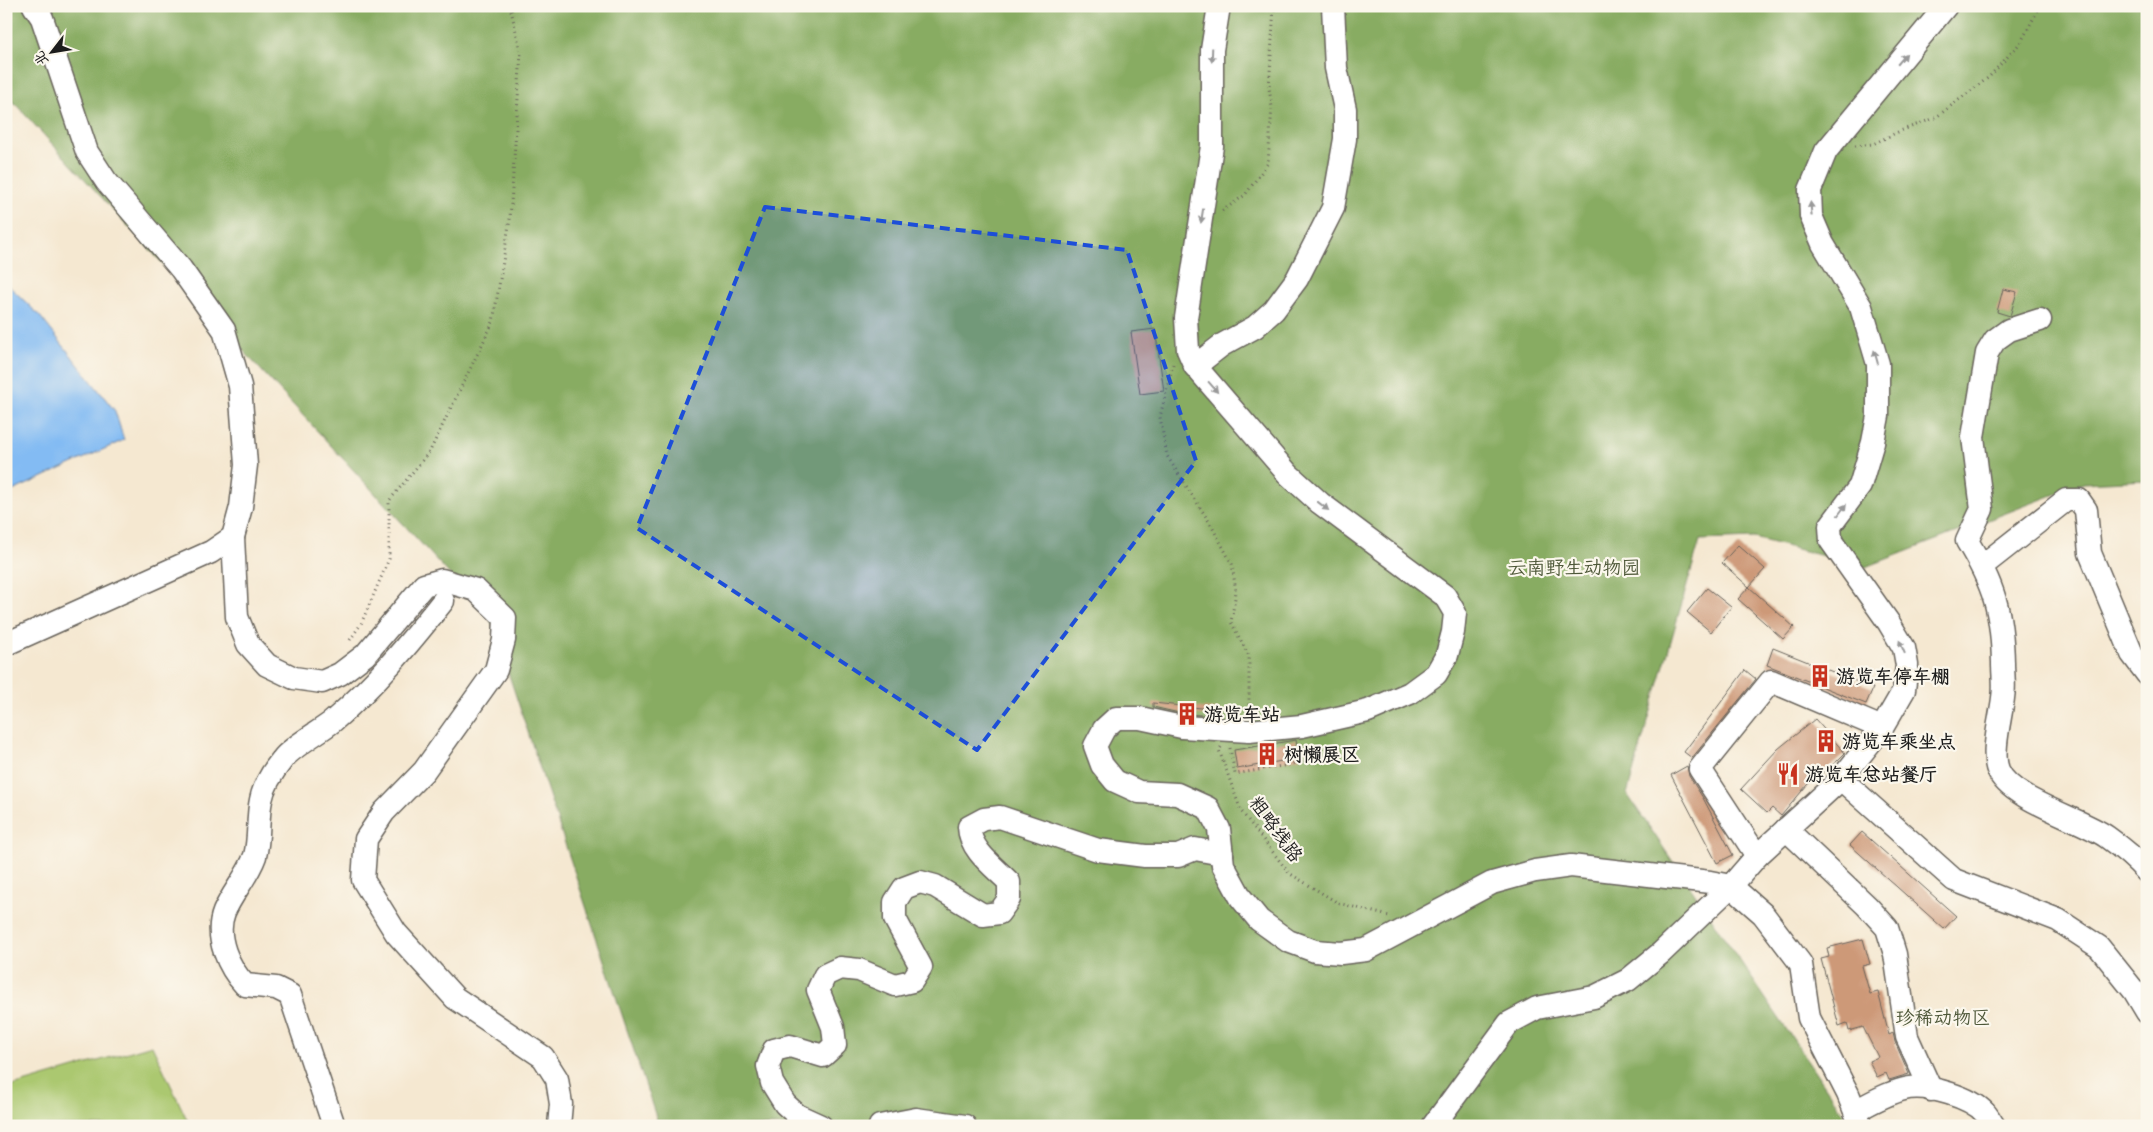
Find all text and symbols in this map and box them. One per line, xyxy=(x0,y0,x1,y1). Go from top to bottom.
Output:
north arrow xyxy=(28,28,78,78)
text: 北 xyxy=(27,46,56,71)
one-way arrow xyxy=(1208,47,1216,63)
one-way arrow xyxy=(1896,53,1907,66)
one-way arrow xyxy=(1807,201,1815,217)
one-way arrow xyxy=(1197,209,1205,225)
one-way arrow xyxy=(1871,349,1879,364)
one-way arrow xyxy=(1207,380,1219,392)
one-way arrow xyxy=(1316,500,1329,511)
one-way arrow xyxy=(1837,503,1847,517)
park label: 云南野生动物园 xyxy=(1507,551,1641,584)
one-way arrow xyxy=(1898,639,1906,654)
place label: 游览车停车棚 xyxy=(1836,660,1950,693)
building icon: 游览车停车棚 xyxy=(1807,663,1833,689)
place label: 游览车站 xyxy=(1204,698,1280,731)
building icon: 游览车站 xyxy=(1174,701,1200,727)
place label: 游览车乘坐点 xyxy=(1842,725,1956,758)
building icon: 游览车乘坐点 xyxy=(1813,728,1839,754)
place label: 树懒展区 xyxy=(1284,738,1360,771)
building icon: 树懒展区 xyxy=(1254,741,1280,767)
place label: 游览车总站餐厅 xyxy=(1805,758,1938,791)
restaurant icon: 游览车总站餐厅 xyxy=(1775,761,1801,787)
street label: 粗略线路 xyxy=(1240,789,1312,869)
park label: 珍稀动物区 xyxy=(1895,1001,1991,1034)

